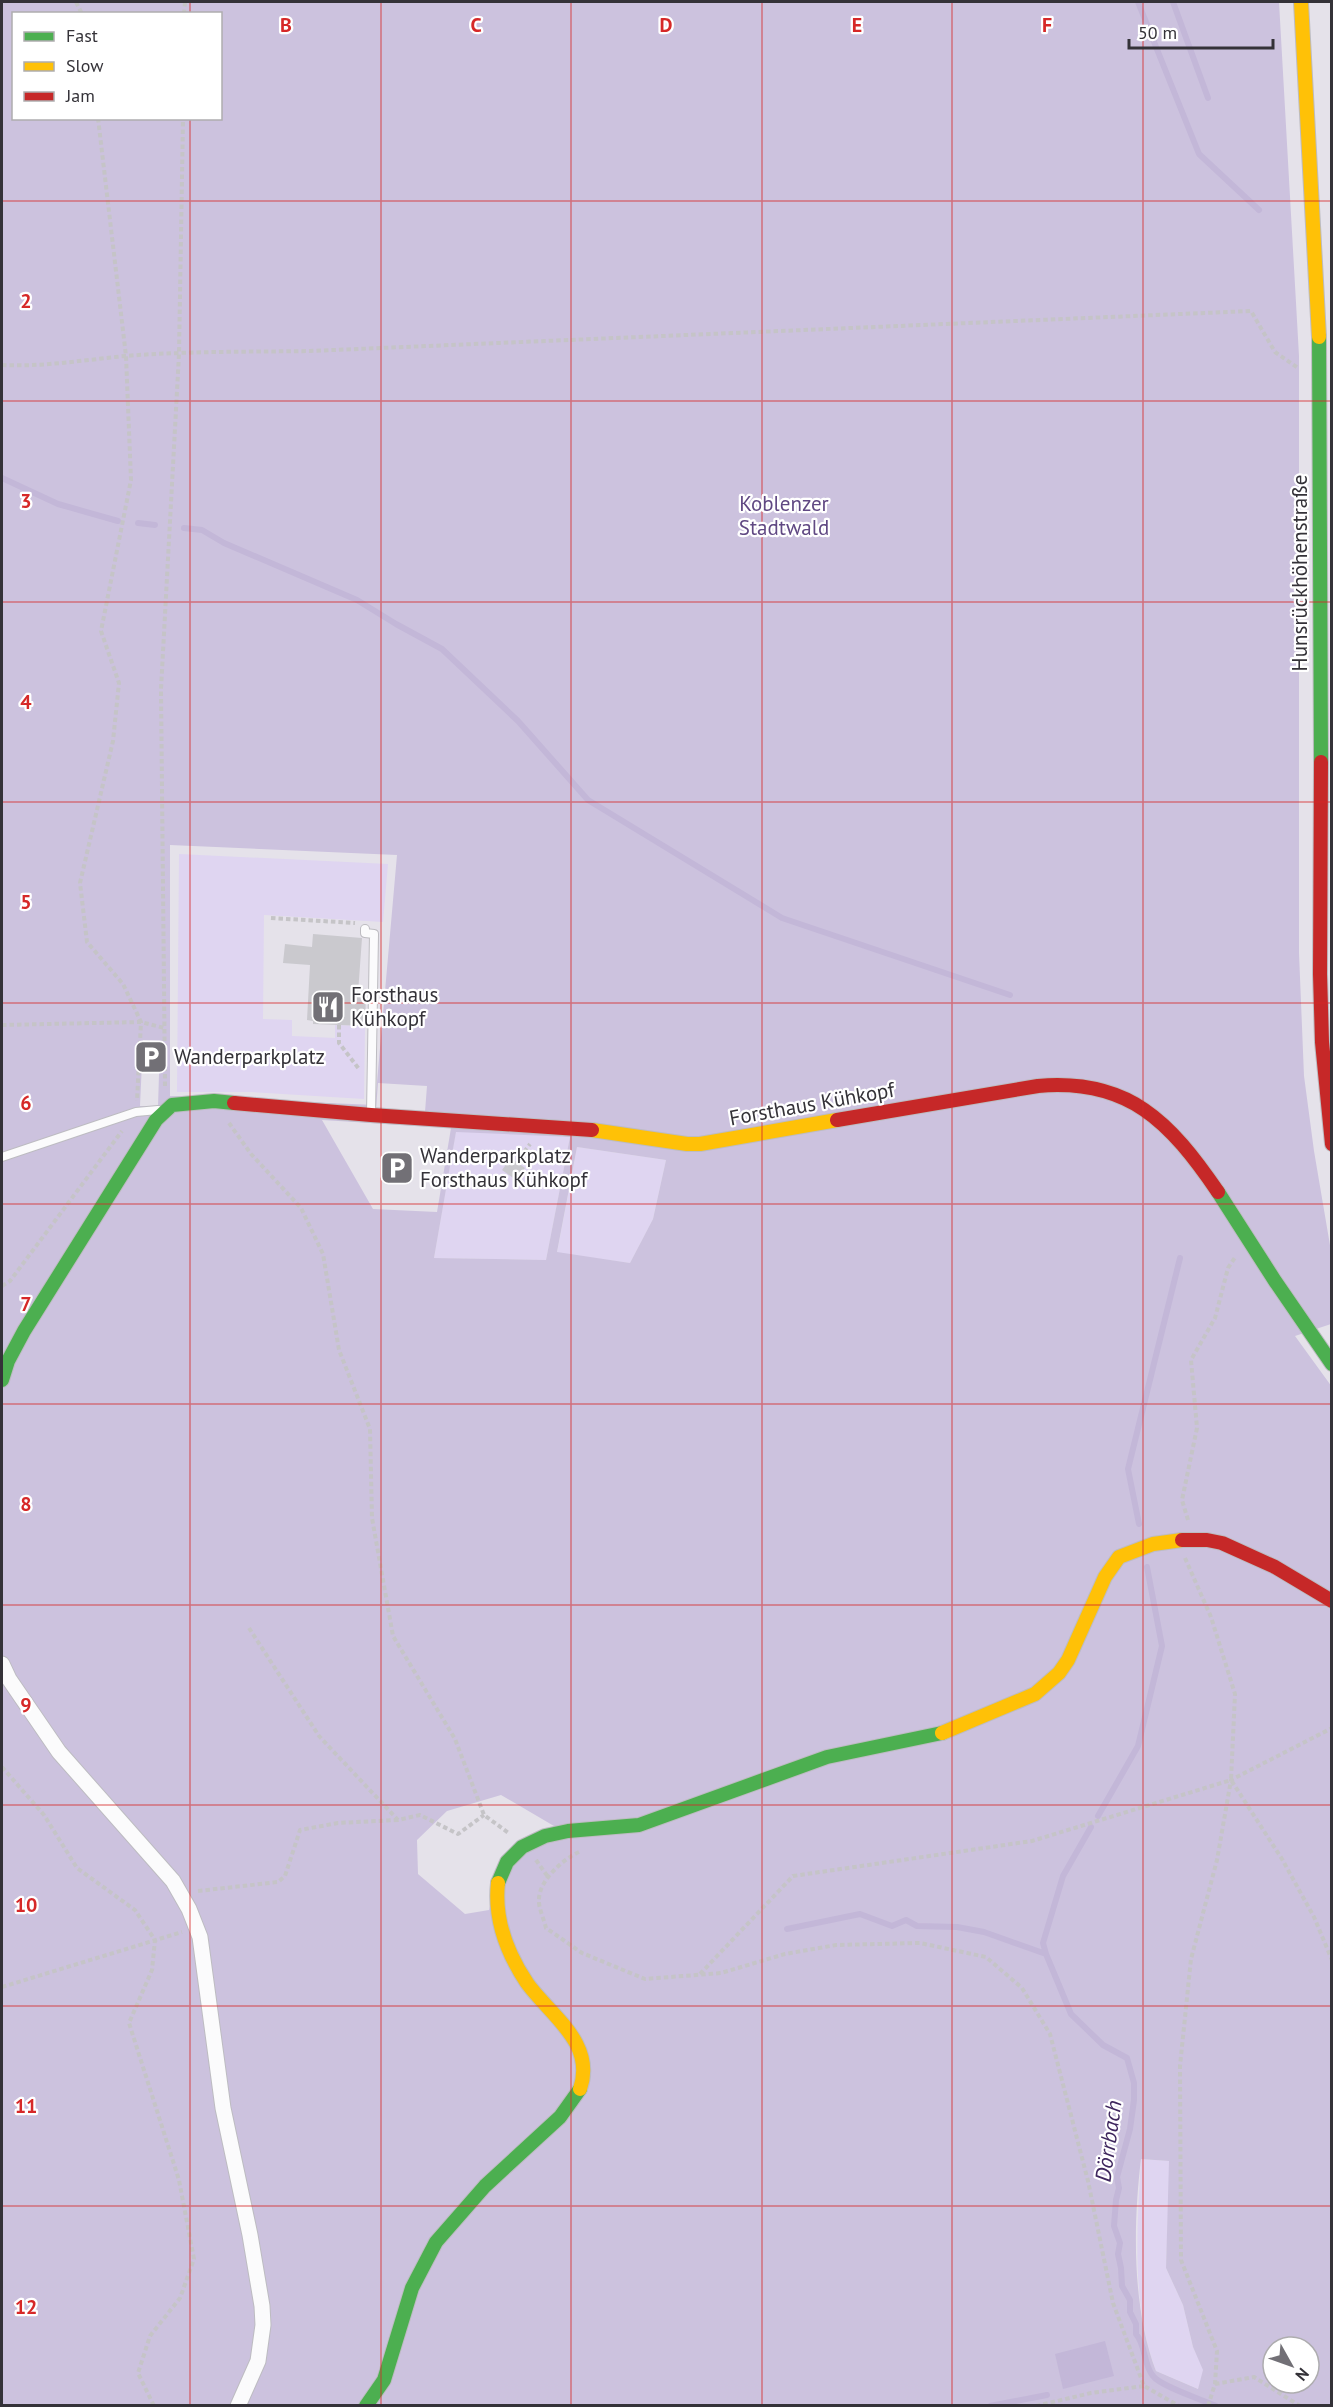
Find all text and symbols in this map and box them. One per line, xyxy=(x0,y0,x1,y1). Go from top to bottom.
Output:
legend xyxy=(12,12,222,120)
text: B xyxy=(280,12,292,38)
text: C xyxy=(470,12,482,38)
text: D xyxy=(660,12,673,38)
text: E xyxy=(852,12,862,38)
text: F xyxy=(1042,12,1052,38)
scale bar xyxy=(1129,12,1273,50)
text: 50 m xyxy=(1138,21,1177,44)
text: Fast xyxy=(66,24,98,47)
text: Slow xyxy=(66,54,104,77)
text: Jam xyxy=(65,84,95,107)
text: 2 xyxy=(20,288,32,314)
street label: Hunsrückhöhenstraße xyxy=(1286,475,1313,671)
text: 3 xyxy=(20,488,32,514)
park label: Koblenzer Stadtwald xyxy=(739,490,829,541)
text: 4 xyxy=(20,689,32,715)
text: 5 xyxy=(20,889,32,915)
place label: Forsthaus Kühkopf xyxy=(351,981,438,1032)
restaurant icon: Forsthaus Kühkopf xyxy=(310,989,346,1025)
parking icon: Wanderparkplatz xyxy=(133,1039,169,1075)
place label: Wanderparkplatz xyxy=(174,1043,325,1070)
street label: Forsthaus Kühkopf xyxy=(727,1075,898,1131)
text: 6 xyxy=(20,1090,32,1116)
place label: Wanderparkplatz Forsthaus Kühkopf xyxy=(420,1142,589,1193)
parking icon: Wanderparkplatz Forsthaus Kühkopf xyxy=(379,1150,415,1186)
text: 7 xyxy=(20,1291,32,1317)
text: 8 xyxy=(20,1491,32,1517)
text: 9 xyxy=(20,1692,32,1718)
text: 10 xyxy=(15,1892,37,1918)
text: 11 xyxy=(15,2093,37,2119)
water label: Dörrbach xyxy=(1088,2098,1128,2184)
text: 12 xyxy=(15,2294,37,2320)
north arrow xyxy=(1261,2335,1321,2395)
text: N xyxy=(1291,2364,1314,2385)

